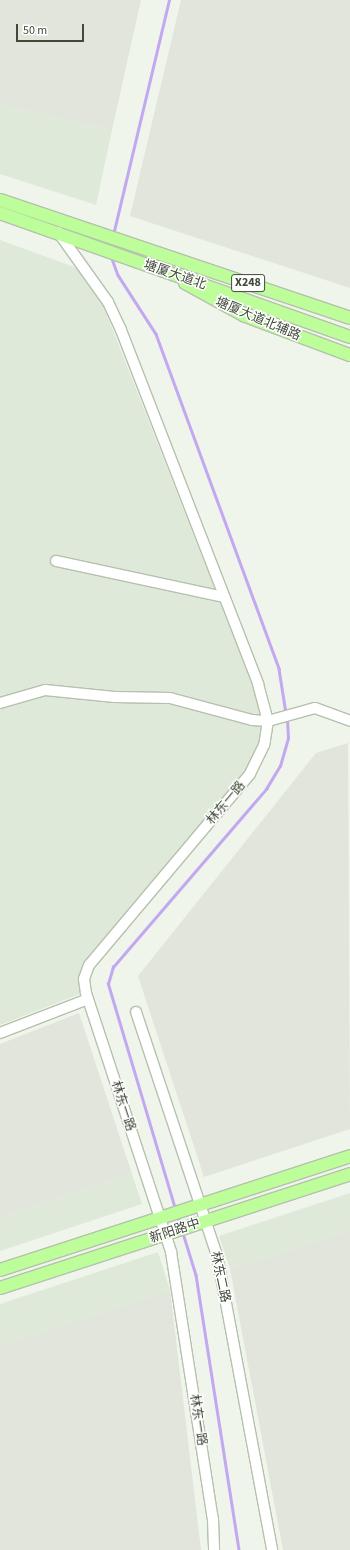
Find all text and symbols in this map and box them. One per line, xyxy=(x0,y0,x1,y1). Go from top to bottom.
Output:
scale bar xyxy=(18,16,86,42)
text: 50 m xyxy=(23,22,47,39)
street label: 塘厦大道北 xyxy=(142,257,208,293)
road number: X248 xyxy=(231,273,265,293)
street label: 塘厦大道北辅路 xyxy=(213,294,303,344)
street label: 林东一路 xyxy=(203,778,249,828)
street label: 林东一路 xyxy=(108,1079,138,1133)
street label: 新阳路中 xyxy=(148,1216,202,1246)
street label: 林东二路 xyxy=(207,1250,233,1304)
street label: 林东一路 xyxy=(186,1393,210,1447)

